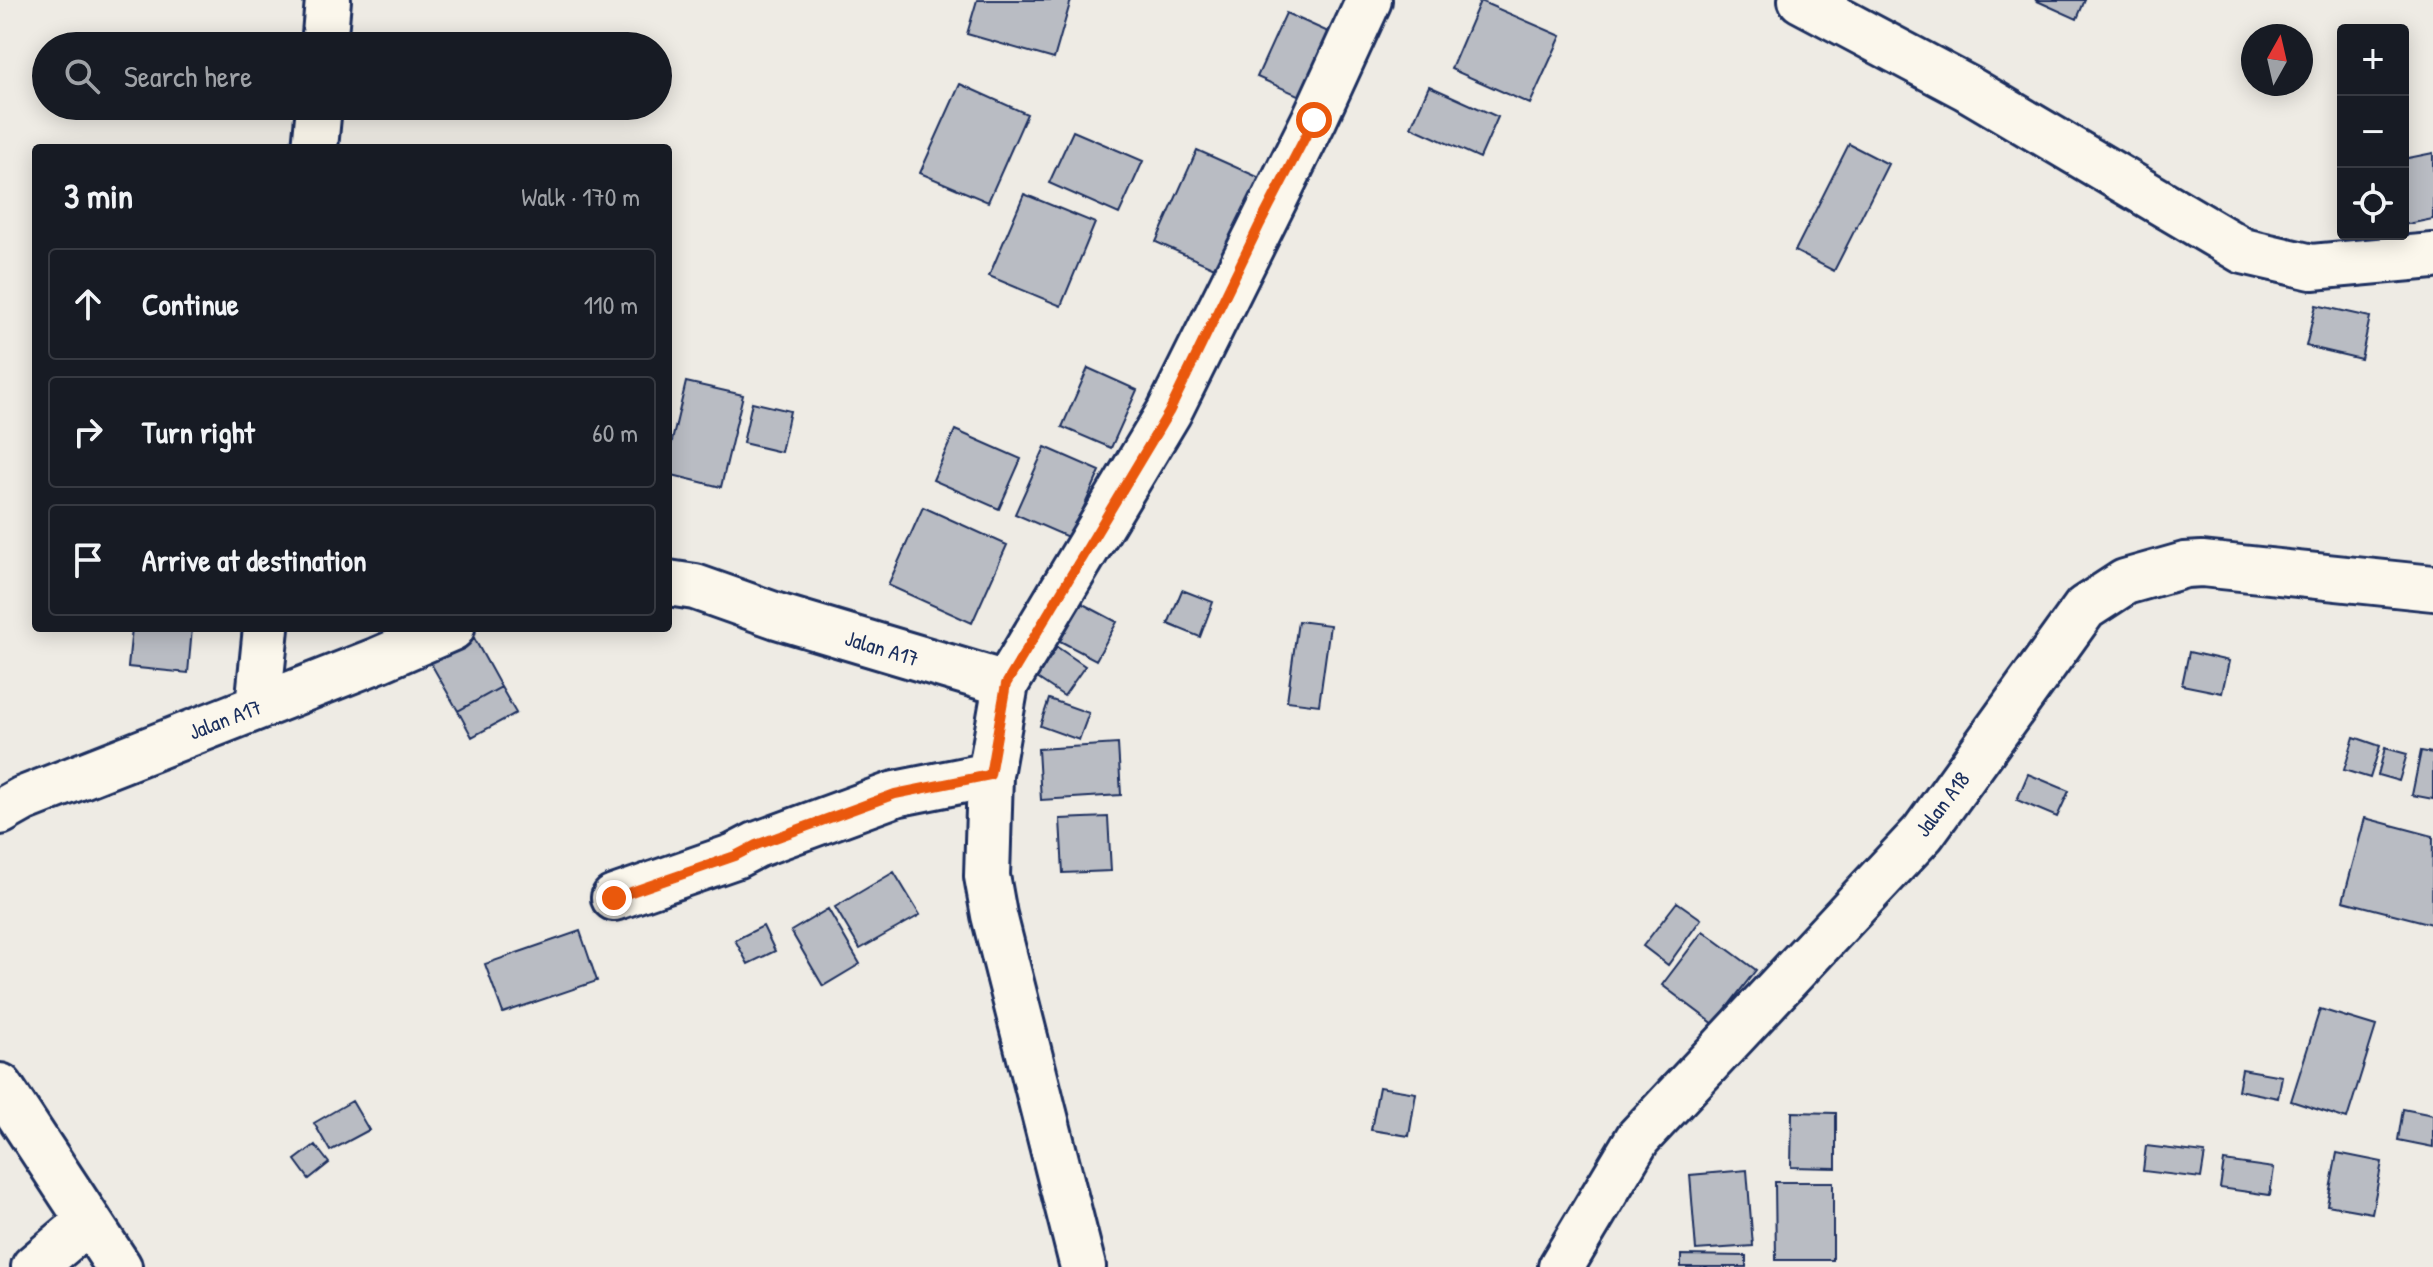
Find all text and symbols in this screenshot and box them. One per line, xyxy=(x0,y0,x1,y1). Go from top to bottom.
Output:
north arrow xyxy=(2241,24,2313,96)
map controls xyxy=(2337,24,2409,240)
button: + xyxy=(2337,24,2409,96)
search box xyxy=(32,32,672,120)
icon: search xyxy=(60,54,104,98)
text: Search here xyxy=(124,56,252,96)
button: − xyxy=(2337,96,2409,168)
route start xyxy=(1296,102,1332,138)
button: locate xyxy=(2337,168,2409,240)
text: 3 min xyxy=(64,173,133,219)
text: Walk · 170 m xyxy=(521,179,640,214)
icon: ahead xyxy=(66,282,110,326)
text: Continue xyxy=(142,284,239,324)
text: 110 m xyxy=(584,287,638,322)
icon: right xyxy=(66,410,110,454)
text: Turn right xyxy=(142,412,255,452)
text: 60 m xyxy=(592,415,638,450)
icon: arrive xyxy=(66,538,110,582)
text: Arrive at destination xyxy=(142,540,367,580)
street label: Jalan A17 xyxy=(841,623,923,673)
street label: Jalan A17 xyxy=(184,691,266,747)
street label: Jalan A18 xyxy=(1908,765,1976,843)
route end xyxy=(596,880,632,916)

